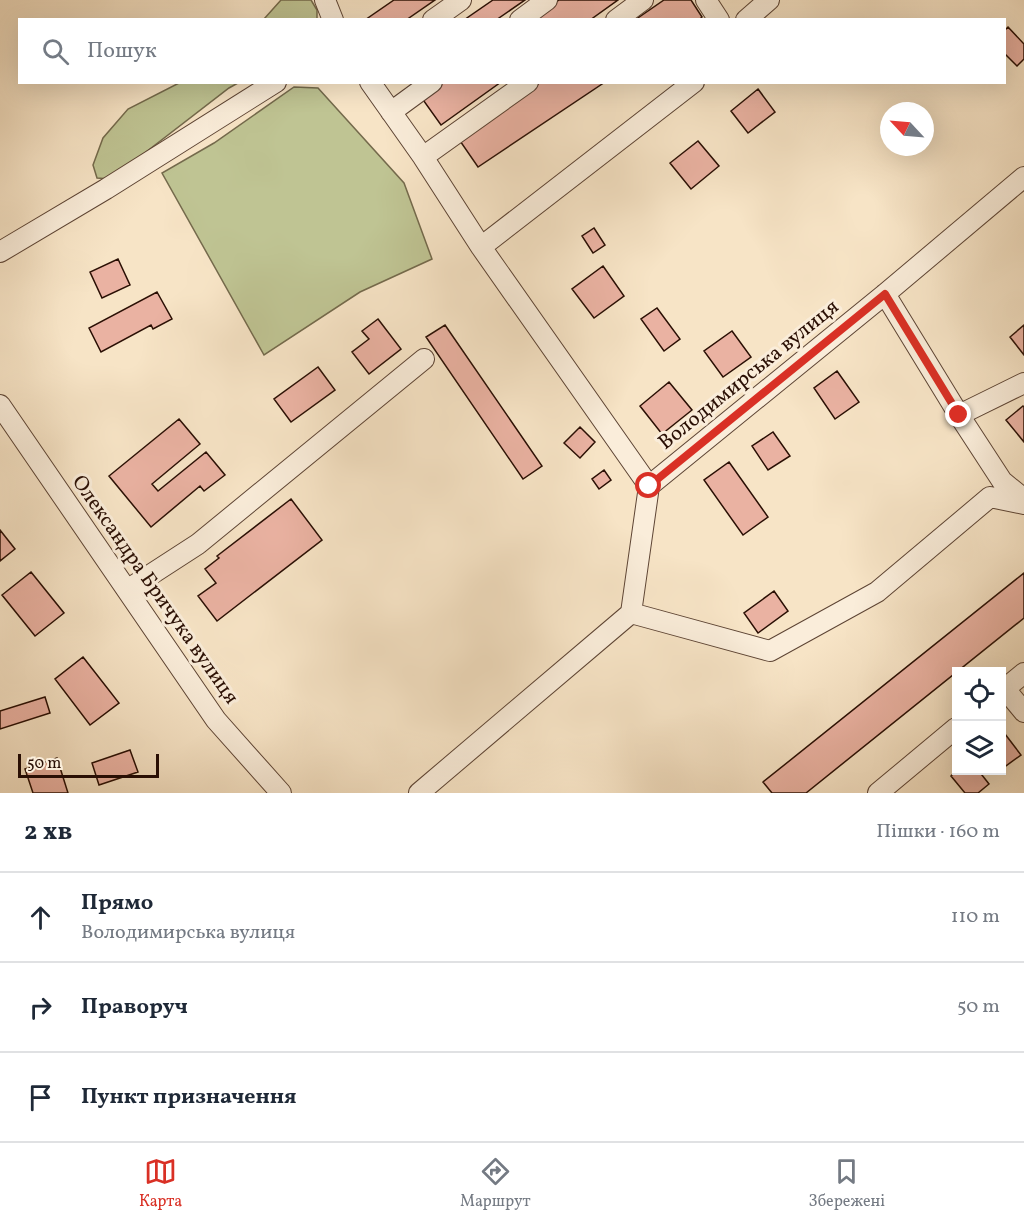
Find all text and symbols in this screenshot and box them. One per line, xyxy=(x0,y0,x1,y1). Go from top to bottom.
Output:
search box xyxy=(18,18,1006,84)
icon: search xyxy=(39,35,72,68)
text: Пошук xyxy=(87,36,157,67)
north arrow xyxy=(880,102,934,156)
street label: Володимирська вулиця xyxy=(652,293,846,457)
route end xyxy=(945,401,971,427)
street label: Олександра Бричука вулиця xyxy=(64,469,245,710)
route start xyxy=(635,472,661,498)
map controls xyxy=(952,667,1006,775)
button: locate xyxy=(952,667,1006,721)
button: layers xyxy=(952,721,1006,775)
scale bar xyxy=(18,751,159,778)
text: 50 m xyxy=(27,753,61,775)
text: 2 хв xyxy=(24,814,72,850)
text: Пішки · 160 m xyxy=(876,818,1000,846)
text: Прямо xyxy=(81,888,153,919)
icon: ahead xyxy=(24,901,57,934)
text: 110 m xyxy=(951,903,1000,931)
text: Володимирська вулиця xyxy=(81,919,295,947)
icon: right xyxy=(24,991,57,1024)
text: Праворуч xyxy=(81,992,188,1023)
text: 50 m xyxy=(957,993,1000,1021)
icon: arrive xyxy=(24,1081,57,1114)
text: Пункт призначення xyxy=(81,1082,297,1113)
tab: Карта xyxy=(139,1155,182,1213)
tab: Маршрут xyxy=(460,1155,531,1213)
tab: Збережені xyxy=(809,1155,885,1213)

